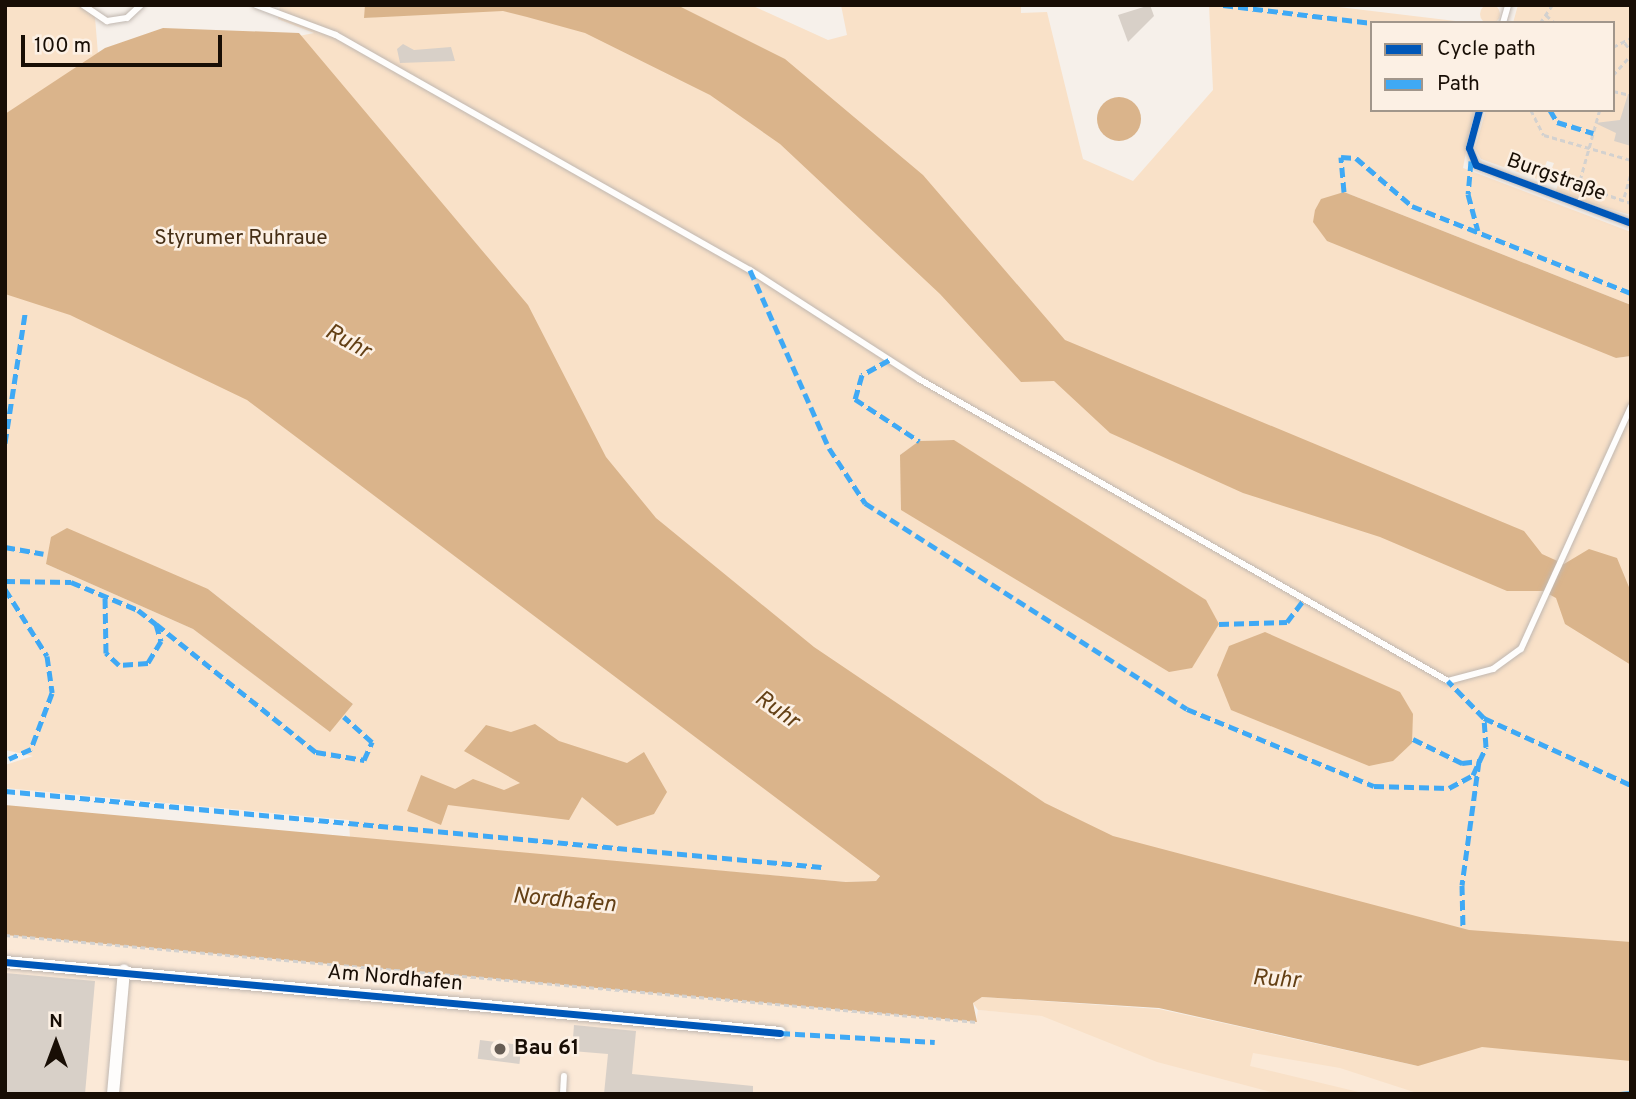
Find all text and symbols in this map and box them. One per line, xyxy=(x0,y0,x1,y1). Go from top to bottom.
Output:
scale bar xyxy=(24,21,226,65)
legend xyxy=(1370,21,1615,112)
text: 100 m xyxy=(34,33,91,60)
text: Cycle path xyxy=(1437,36,1536,63)
text: Path xyxy=(1437,71,1480,98)
street label: Burgstraße xyxy=(1503,148,1609,208)
park label: Styrumer Ruhraue xyxy=(154,226,328,252)
water label: Ruhr xyxy=(319,319,375,367)
water label: Ruhr xyxy=(748,686,804,736)
water label: Nordhafen xyxy=(511,884,617,920)
street label: Am Nordhafen xyxy=(326,961,464,997)
water label: Ruhr xyxy=(1251,966,1301,996)
north arrow xyxy=(21,1008,91,1078)
text: N xyxy=(49,1010,63,1034)
place label: Bau 61 xyxy=(514,1036,579,1062)
marker: Bau 61 xyxy=(492,1041,508,1057)

